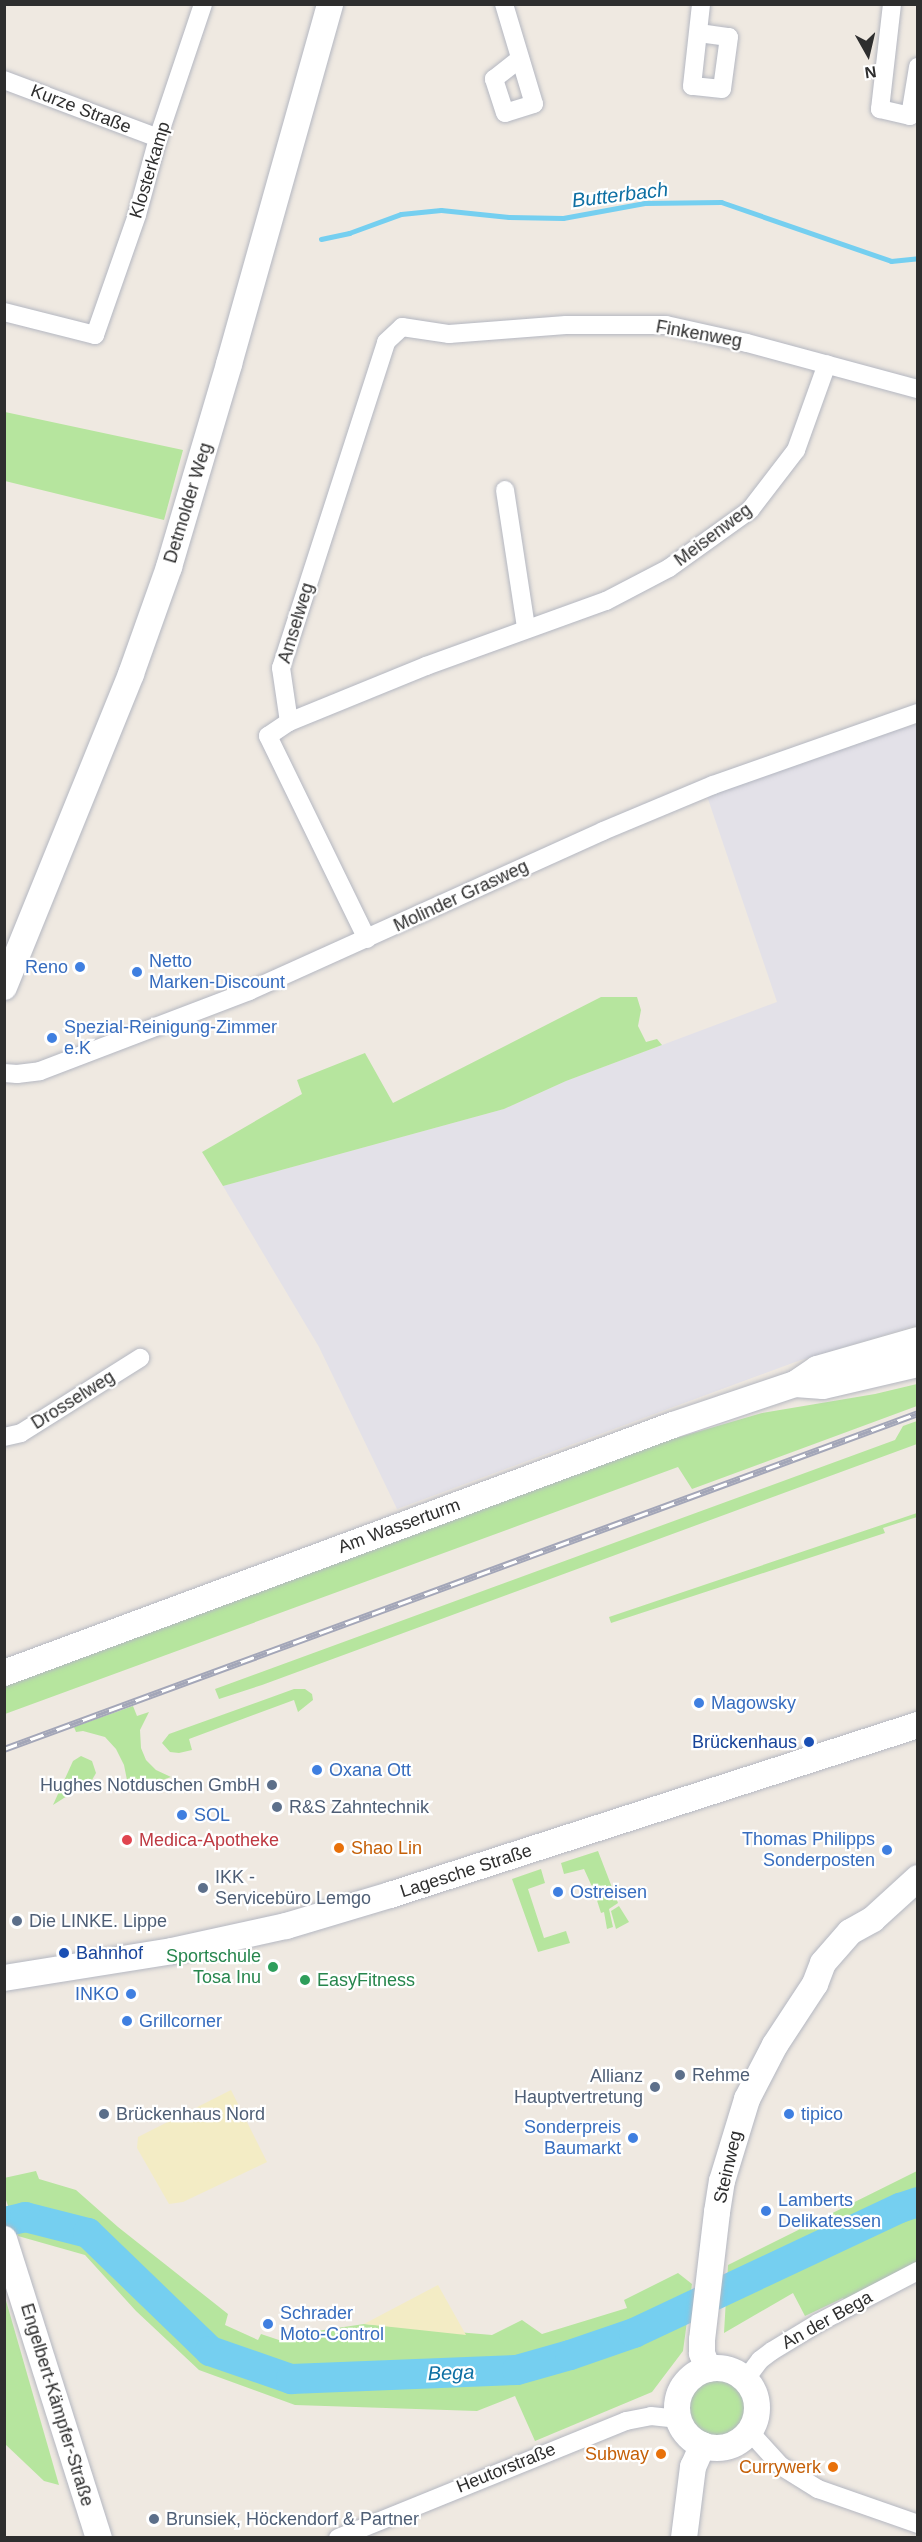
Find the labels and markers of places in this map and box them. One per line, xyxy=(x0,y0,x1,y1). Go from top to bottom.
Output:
place label: Netto Marken-Discount xyxy=(149,951,285,994)
place label: Reno xyxy=(25,956,68,978)
marker: Reno xyxy=(73,960,87,974)
marker: Netto Marken-Discount xyxy=(130,965,144,979)
place label: Spezial-Reinigung-Zimmer e.K xyxy=(64,1017,277,1060)
marker: Spezial-Reinigung-Zimmer e.K xyxy=(45,1031,59,1045)
place label: Magowsky xyxy=(711,1692,796,1714)
marker: Magowsky xyxy=(692,1696,706,1710)
place label: Brückenhaus xyxy=(692,1731,797,1753)
marker: Brückenhaus xyxy=(802,1735,816,1749)
place label: Oxana Ott xyxy=(329,1759,411,1781)
marker: Oxana Ott xyxy=(310,1763,324,1777)
place label: Hughes Notduschen GmbH xyxy=(40,1774,260,1796)
marker: Hughes Notduschen GmbH xyxy=(265,1778,279,1792)
place label: R&S Zahntechnik xyxy=(289,1796,429,1818)
marker: R&S Zahntechnik xyxy=(270,1800,284,1814)
place label: SOL xyxy=(194,1804,230,1826)
marker: SOL xyxy=(175,1808,189,1822)
place label: Medica-Apotheke xyxy=(139,1829,279,1851)
place label: Thomas Philipps Sonderposten xyxy=(742,1829,875,1872)
marker: Medica-Apotheke xyxy=(120,1833,134,1847)
place label: Shao Lin xyxy=(351,1837,422,1859)
marker: Shao Lin xyxy=(332,1841,346,1855)
marker: Thomas Philipps Sonderposten xyxy=(880,1843,894,1857)
place label: IKK - Servicebüro Lemgo xyxy=(215,1867,371,1910)
marker: IKK - Servicebüro Lemgo xyxy=(196,1881,210,1895)
place label: Ostreisen xyxy=(570,1881,647,1903)
marker: Ostreisen xyxy=(551,1885,565,1899)
place label: Die LINKE. Lippe xyxy=(29,1910,167,1932)
marker: Die LINKE. Lippe xyxy=(10,1914,24,1928)
place label: Bahnhof xyxy=(76,1942,143,1964)
marker: Bahnhof xyxy=(57,1946,71,1960)
place label: Sportschule Tosa Inu xyxy=(166,1946,261,1988)
marker: Sportschule Tosa Inu xyxy=(266,1960,280,1974)
place label: EasyFitness xyxy=(317,1969,415,1991)
marker: EasyFitness xyxy=(298,1973,312,1987)
place label: INKO xyxy=(75,1983,119,2005)
marker: INKO xyxy=(124,1987,138,2001)
place label: Grillcorner xyxy=(139,2010,222,2032)
marker: Grillcorner xyxy=(120,2014,134,2028)
place label: Rehme xyxy=(692,2064,750,2086)
place label: Allianz Hauptvertretung xyxy=(514,2066,643,2108)
marker: Rehme xyxy=(673,2068,687,2082)
marker: Allianz Hauptvertretung xyxy=(648,2080,662,2094)
place label: Brückenhaus Nord xyxy=(116,2103,265,2125)
place label: tipico xyxy=(801,2103,843,2125)
marker: Brückenhaus Nord xyxy=(97,2107,111,2121)
marker: tipico xyxy=(782,2107,796,2121)
place label: Sonderpreis Baumarkt xyxy=(524,2117,621,2160)
marker: Sonderpreis Baumarkt xyxy=(626,2131,640,2145)
place label: Lamberts Delikatessen xyxy=(778,2190,881,2232)
marker: Lamberts Delikatessen xyxy=(759,2204,773,2218)
place label: Schrader Moto-Control xyxy=(280,2303,384,2346)
marker: Schrader Moto-Control xyxy=(261,2317,275,2331)
place label: Subway xyxy=(585,2443,649,2465)
marker: Subway xyxy=(654,2447,668,2461)
place label: Currywerk xyxy=(739,2456,821,2478)
marker: Currywerk xyxy=(826,2460,840,2474)
place label: Brunsiek, Höckendorf & Partner xyxy=(166,2508,419,2530)
marker: Brunsiek, Höckendorf & Partner xyxy=(147,2512,161,2526)

